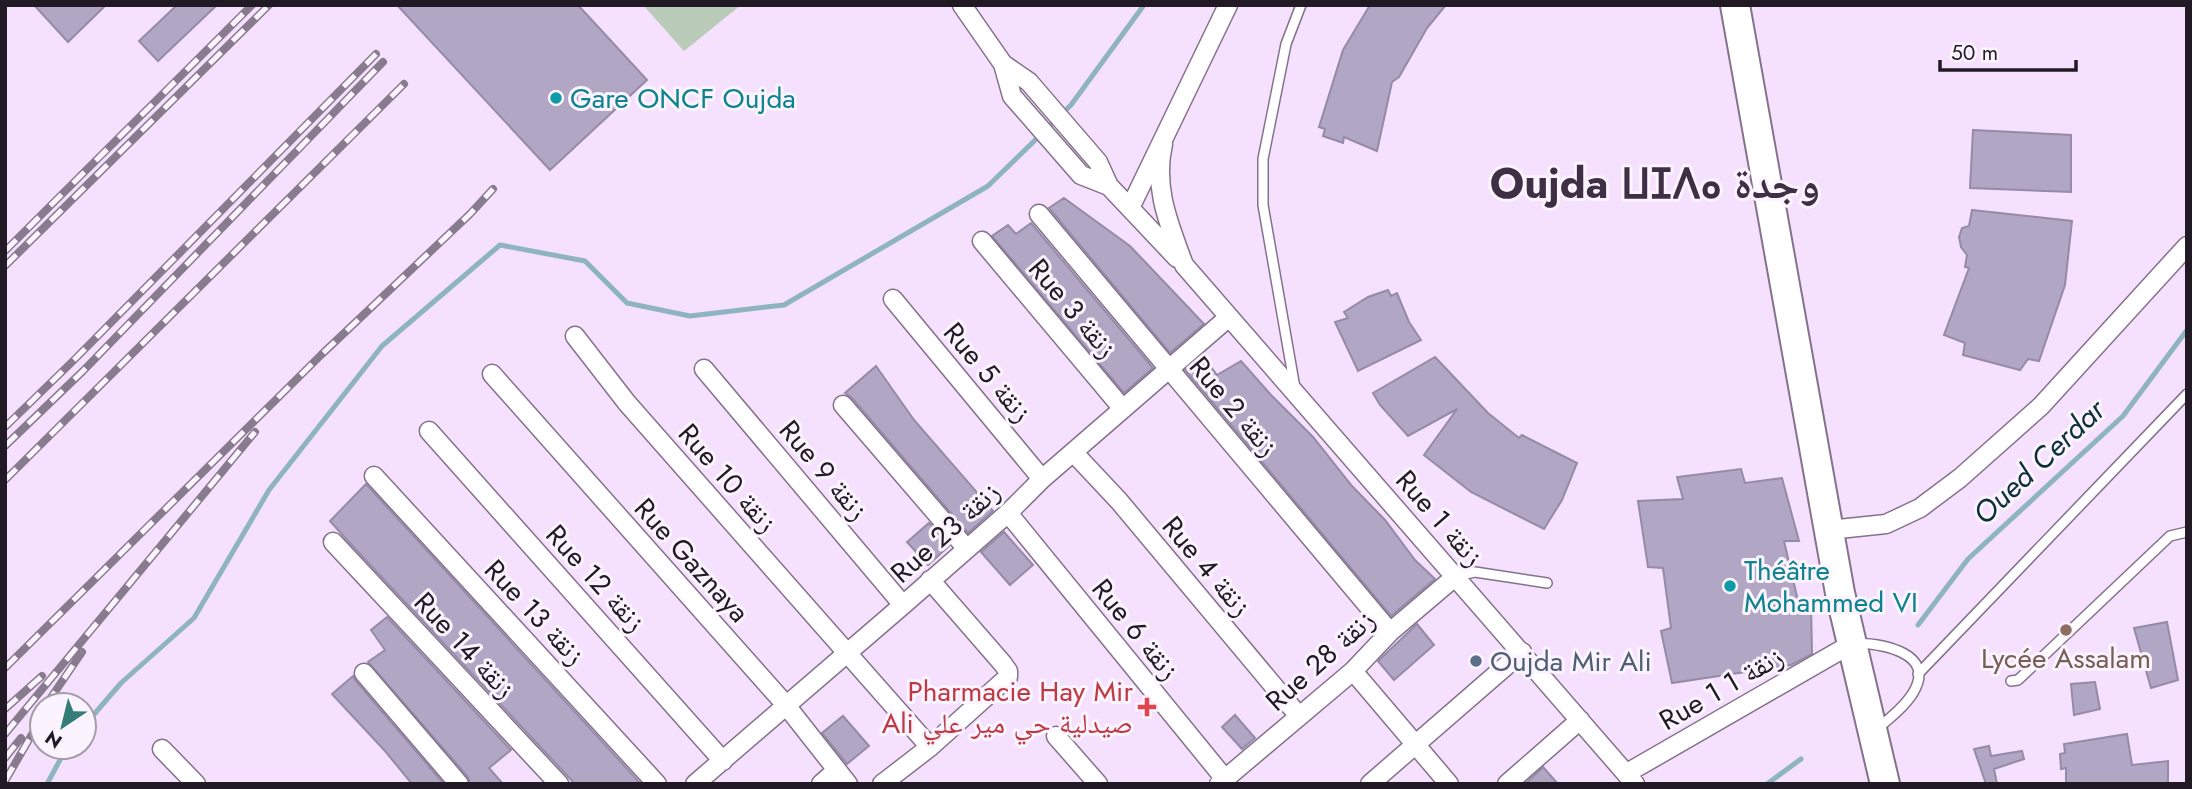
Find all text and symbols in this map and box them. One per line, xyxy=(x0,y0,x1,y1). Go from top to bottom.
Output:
scale bar xyxy=(1940,28,2076,72)
text: 50 m xyxy=(1951,38,1998,68)
place label: Gare ONCF Oujda xyxy=(570,78,796,119)
marker: Gare ONCF Oujda xyxy=(548,90,564,106)
district label: Oujda ⵡⵊⴷⴰ وجدة xyxy=(1490,153,1820,214)
street label: Rue 3 زنقة xyxy=(1019,250,1127,367)
street label: Rue 5 زنقة xyxy=(934,313,1042,431)
street label: Rue 2 زنقة xyxy=(1179,347,1288,465)
water label: Oued Cerdar xyxy=(1963,388,2116,534)
street label: Rue 9 زنقة xyxy=(769,411,878,529)
street label: Rue 10 زنقة xyxy=(669,415,787,542)
street label: Rue زنقة 1 xyxy=(1386,461,1493,576)
street label: Rue 23 زنقة xyxy=(882,472,1009,593)
street label: Rue Gaznaya xyxy=(625,489,759,632)
street label: Rue 4 زنقة xyxy=(1152,507,1261,625)
street label: Rue 12 زنقة xyxy=(536,516,655,641)
street label: Rue 13 زنقة xyxy=(475,550,594,674)
place label: Théâtre Mohammed VI xyxy=(1744,550,1918,623)
street label: Rue 6 زنقة xyxy=(1082,570,1189,689)
marker: Théâtre Mohammed VI xyxy=(1722,578,1738,594)
street label: Rue 14 زنقة xyxy=(404,583,525,708)
street label: Rue 28 زنقة xyxy=(1257,600,1384,721)
marker: Lycée Assalam xyxy=(2058,622,2074,638)
street label: Rue 1 زنقة 1 xyxy=(1652,636,1791,740)
place label: Lycée Assalam xyxy=(1981,638,2151,679)
place label: Oujda Mir Ali xyxy=(1490,641,1652,682)
marker: Oujda Mir Ali xyxy=(1468,653,1484,669)
place label: Pharmacie Hay Mir Ali صيدلية حي مير علي xyxy=(882,671,1133,746)
north arrow xyxy=(28,691,98,761)
marker: Pharmacie Hay Mir Ali صيدلية حي مير علي xyxy=(1139,699,1155,715)
text: N xyxy=(40,724,67,755)

